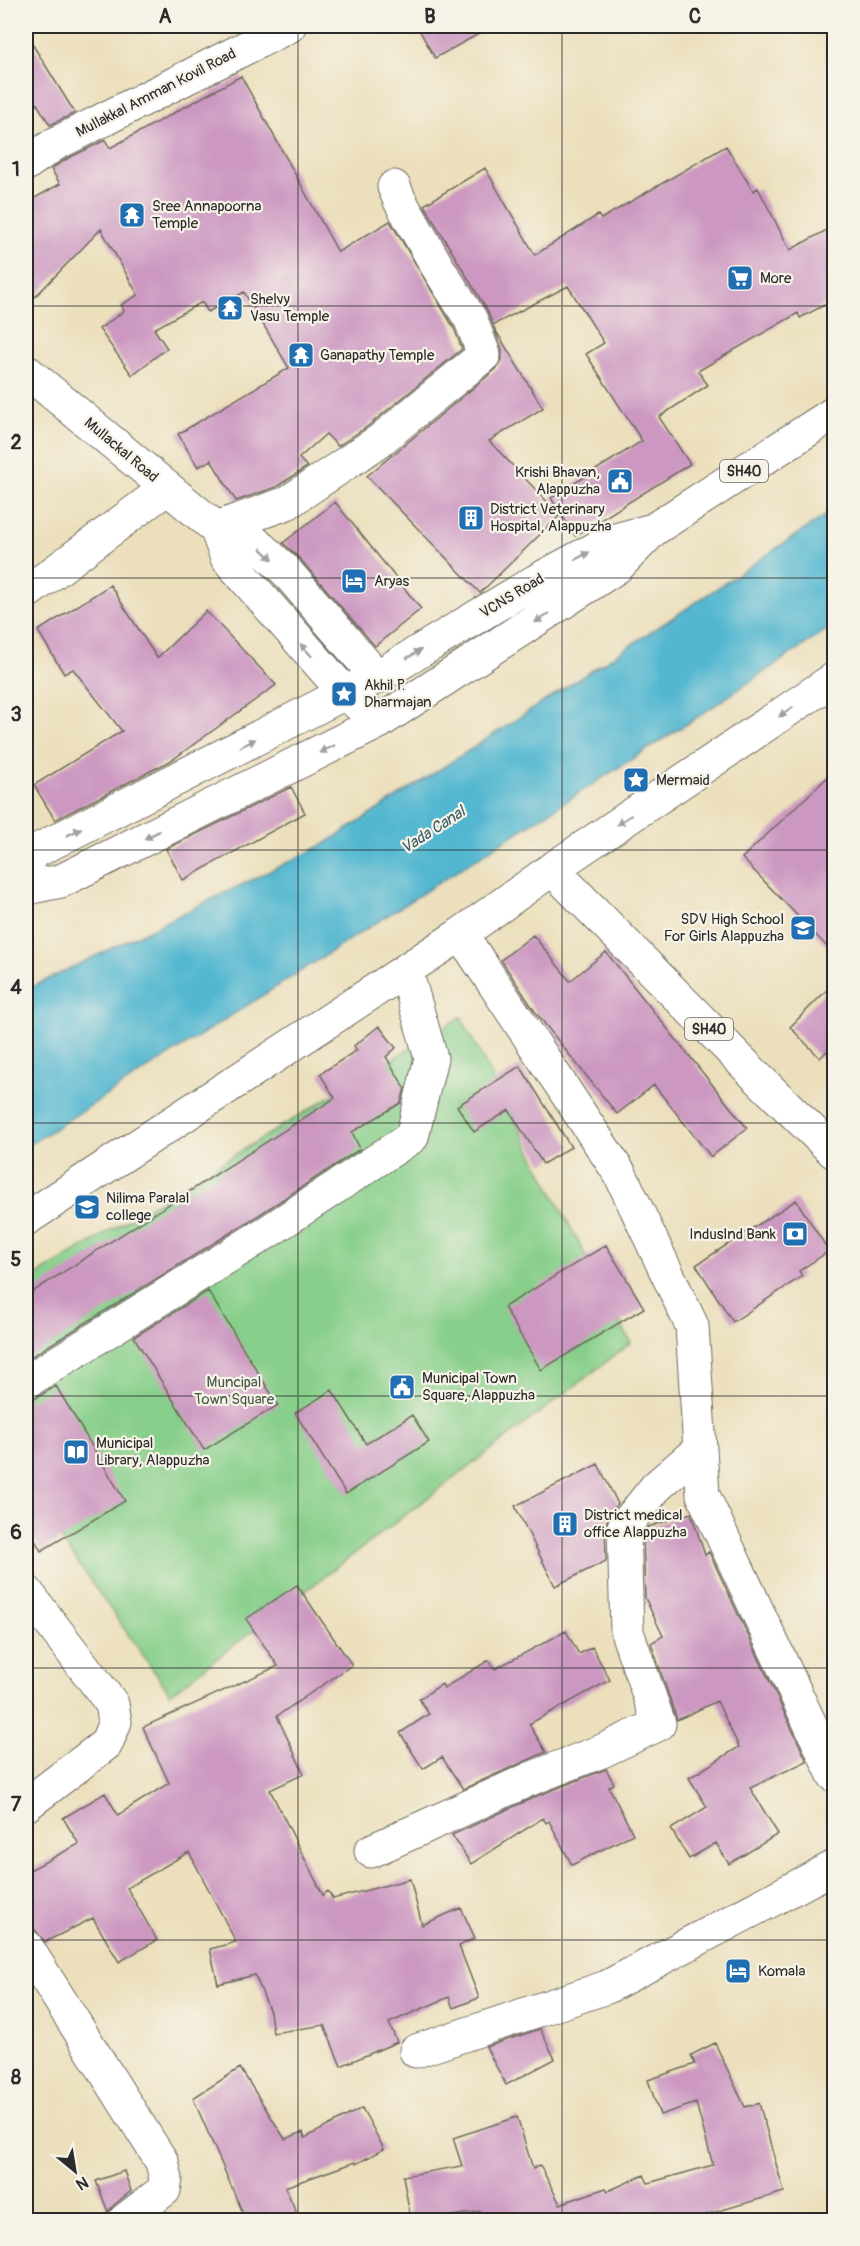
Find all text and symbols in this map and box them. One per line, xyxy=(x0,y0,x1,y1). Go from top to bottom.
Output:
text: A xyxy=(159,4,172,29)
text: B xyxy=(424,4,436,29)
text: C xyxy=(689,4,701,29)
street label: Mullakkal Amman Kovil Road xyxy=(73,44,239,142)
text: 1 xyxy=(12,157,20,182)
place label: Sree Annapoorna Temple xyxy=(152,197,262,233)
temple icon: Sree Annapoorna Temple xyxy=(117,200,147,230)
supermarket icon: More xyxy=(725,263,755,293)
place label: More xyxy=(760,269,792,288)
place label: Shelvy Vasu Temple xyxy=(250,290,330,326)
temple icon: Shelvy Vasu Temple xyxy=(215,293,245,323)
temple icon: Ganapathy Temple xyxy=(286,340,316,370)
place label: Ganapathy Temple xyxy=(320,346,435,365)
street label: Mullackal Road xyxy=(80,413,162,487)
text: 2 xyxy=(10,430,22,455)
road number: SH40 xyxy=(720,460,768,482)
place label: Krishi Bhavan, Alappuzha xyxy=(515,463,600,499)
public building icon: Krishi Bhavan, Alappuzha xyxy=(605,466,635,496)
place label: District Veterinary Hospital, Alappuzha xyxy=(490,500,611,536)
building icon: District Veterinary Hospital, Alappuzha xyxy=(456,503,486,533)
one-way arrow xyxy=(259,547,274,560)
one-way arrow xyxy=(574,551,591,561)
hotel icon: Aryas xyxy=(339,566,369,596)
street label: VCNS Road xyxy=(476,569,548,623)
place label: Aryas xyxy=(374,572,409,591)
one-way arrow xyxy=(533,612,550,623)
one-way arrow xyxy=(299,642,313,657)
one-way arrow xyxy=(406,649,422,660)
place label: Akhil P. Dharmajan xyxy=(364,676,432,712)
place icon: Akhil P. Dharmajan xyxy=(329,679,359,709)
text: 3 xyxy=(10,702,22,727)
one-way arrow xyxy=(778,706,794,717)
one-way arrow xyxy=(239,738,256,748)
one-way arrow xyxy=(318,744,335,753)
place icon: Mermaid xyxy=(621,765,651,795)
place label: Mermaid xyxy=(656,771,710,790)
water label: Vada Canal xyxy=(397,801,471,858)
one-way arrow xyxy=(616,814,632,825)
one-way arrow xyxy=(66,827,83,837)
one-way arrow xyxy=(143,830,160,840)
place label: SDV High School For Girls Alappuzha xyxy=(664,910,784,946)
school or university icon: SDV High School For Girls Alappuzha xyxy=(788,913,818,943)
text: 4 xyxy=(10,975,22,1000)
road number: SH40 xyxy=(685,1018,733,1040)
place label: Nilima Paralal college xyxy=(106,1189,189,1225)
school or university icon: Nilima Paralal college xyxy=(72,1192,102,1222)
bank icon: Induslnd Bank xyxy=(780,1219,810,1249)
place label: Induslnd Bank xyxy=(689,1225,777,1244)
text: 5 xyxy=(11,1247,22,1272)
place label: Municipal Town Square, Alappuzha xyxy=(422,1369,535,1405)
public building icon: Municipal Town Square, Alappuzha xyxy=(387,1372,417,1402)
park label: Muncipal Town Square xyxy=(194,1373,275,1409)
place label: Municipal Library, Alappuzha xyxy=(96,1434,209,1470)
library icon: Municipal Library, Alappuzha xyxy=(61,1437,91,1467)
place label: District medical office Alappuzha xyxy=(584,1506,687,1542)
building icon: District medical office Alappuzha xyxy=(550,1509,580,1539)
text: 6 xyxy=(10,1520,22,1545)
text: 7 xyxy=(11,1792,22,1817)
hotel icon: Komala xyxy=(723,1956,753,1986)
place label: Komala xyxy=(758,1962,806,1981)
text: 8 xyxy=(11,2065,21,2090)
north arrow xyxy=(45,2141,105,2201)
text: N xyxy=(72,2172,92,2195)

